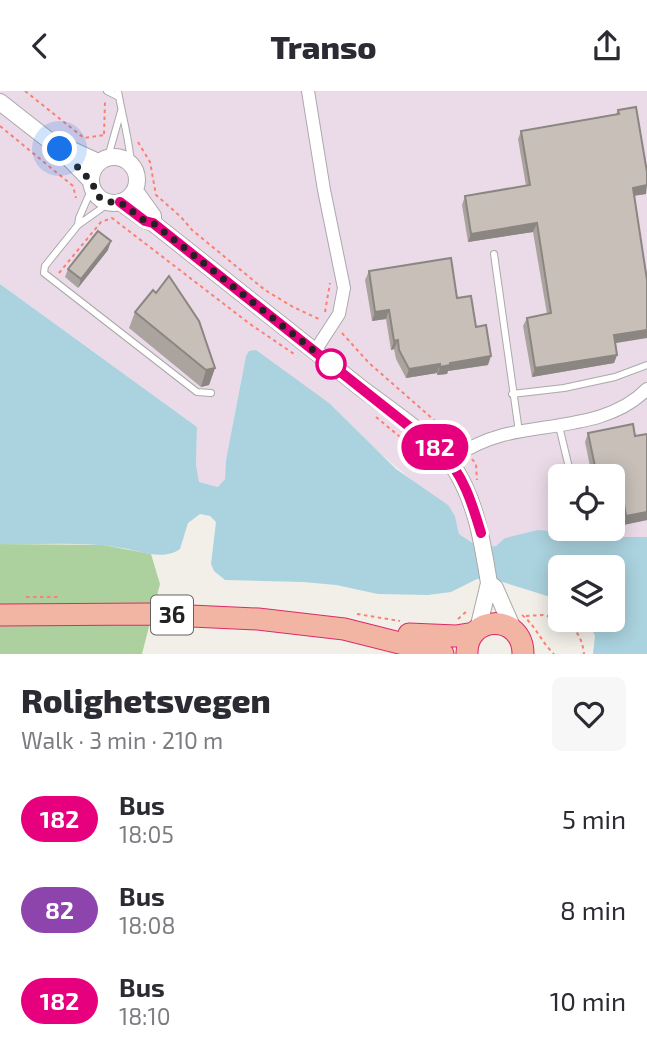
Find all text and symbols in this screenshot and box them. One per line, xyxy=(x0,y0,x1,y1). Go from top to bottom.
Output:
icon: back xyxy=(21,27,59,65)
text: Transo xyxy=(270,27,377,65)
icon: share xyxy=(588,27,626,65)
your location xyxy=(42,131,77,166)
unlabelled marker xyxy=(316,349,346,379)
line badge: 182 xyxy=(395,424,475,470)
text: 182 xyxy=(415,432,455,461)
map controls xyxy=(548,464,625,632)
button: locate xyxy=(548,464,625,541)
button: layers xyxy=(548,555,625,632)
road number: 36 xyxy=(151,595,193,635)
button: heart xyxy=(552,677,626,751)
text: Rolighetsvegen xyxy=(21,680,271,720)
text: Walk · 3 min · 210 m xyxy=(21,726,223,754)
text: Bus xyxy=(119,789,165,820)
text: 5 min xyxy=(562,803,626,834)
text: 182 xyxy=(40,804,79,833)
text: 18:05 xyxy=(119,820,174,848)
text: Bus xyxy=(119,880,165,911)
text: 8 min xyxy=(560,894,626,925)
text: 82 xyxy=(45,895,74,924)
text: 18:08 xyxy=(119,911,175,939)
text: Bus xyxy=(119,971,165,1002)
text: 10 min xyxy=(550,985,626,1016)
text: 182 xyxy=(40,986,79,1015)
text: 18:10 xyxy=(119,1002,171,1030)

